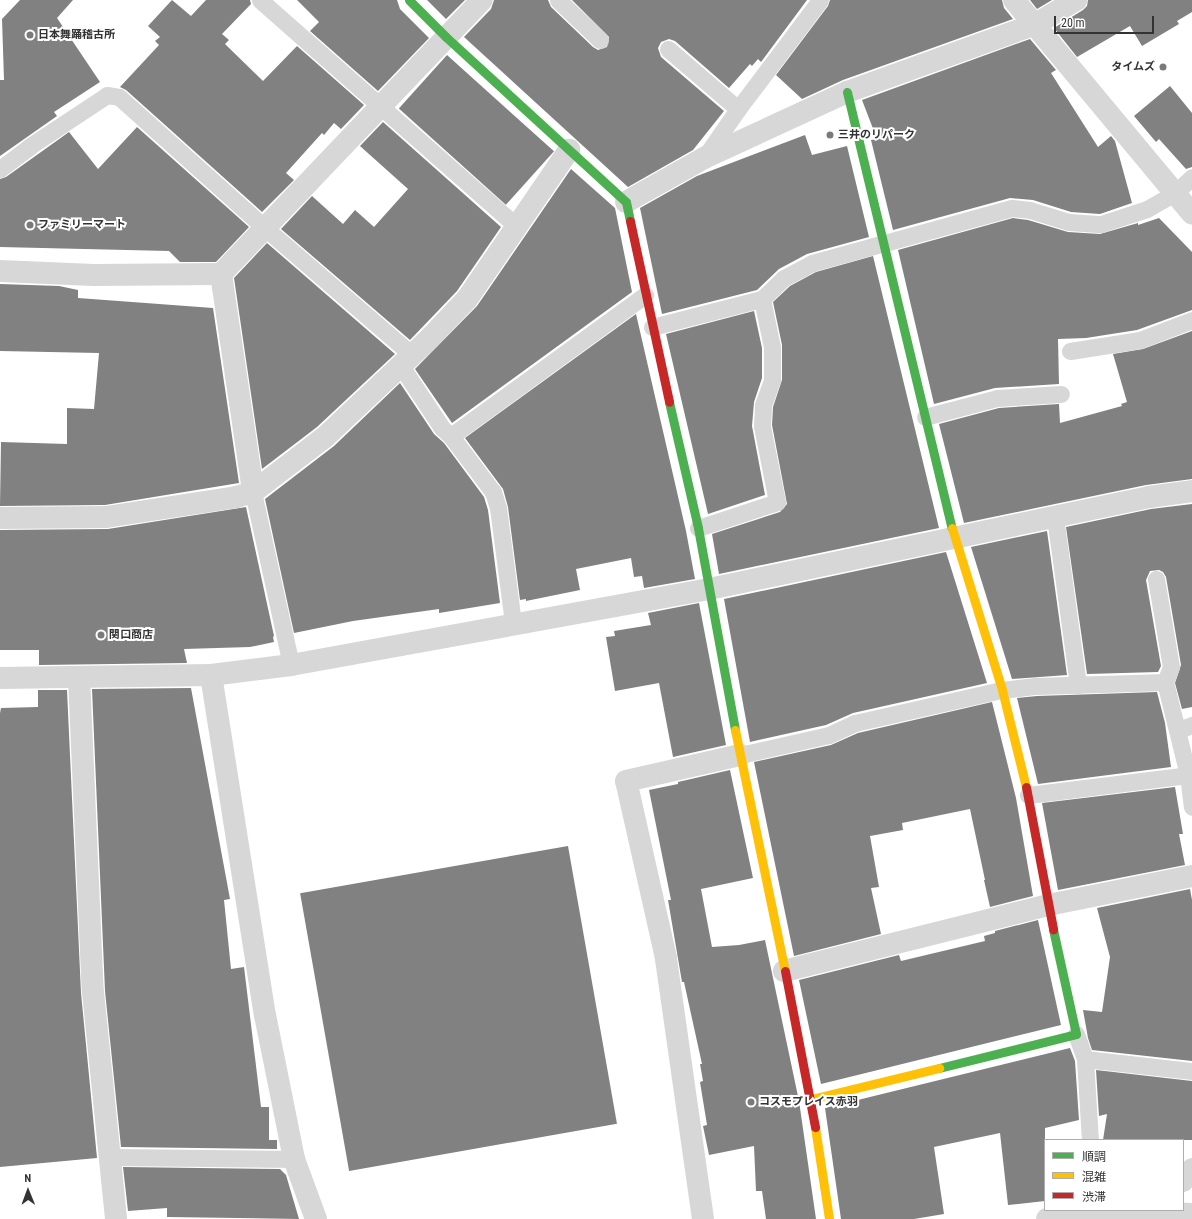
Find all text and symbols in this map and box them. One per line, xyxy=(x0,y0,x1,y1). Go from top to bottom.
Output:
scale bar xyxy=(1056,8,1156,34)
text: 20 m xyxy=(1061,16,1085,30)
place label: 日本舞踊稽古所 xyxy=(38,28,115,42)
marker: 日本舞踊稽古所 xyxy=(25,30,35,40)
place label: タイムズ xyxy=(1111,60,1155,74)
marker: タイムズ xyxy=(1158,62,1168,72)
place label: 三井のリパーク xyxy=(838,128,915,142)
marker: 三井のリパーク xyxy=(825,130,835,140)
place label: ファミリーマート xyxy=(38,218,126,232)
marker: ファミリーマート xyxy=(25,220,35,230)
place label: 関口商店 xyxy=(109,628,153,642)
marker: 関口商店 xyxy=(96,630,106,640)
place label: コスモプレイス赤羽 xyxy=(759,1095,858,1109)
marker: コスモプレイス赤羽 xyxy=(746,1097,756,1107)
legend xyxy=(1044,1139,1184,1211)
text: 順調 xyxy=(1082,1150,1106,1164)
text: 混雑 xyxy=(1082,1170,1106,1184)
north arrow xyxy=(8,1171,48,1211)
text: N xyxy=(24,1172,31,1185)
text: 渋滞 xyxy=(1082,1190,1106,1204)

